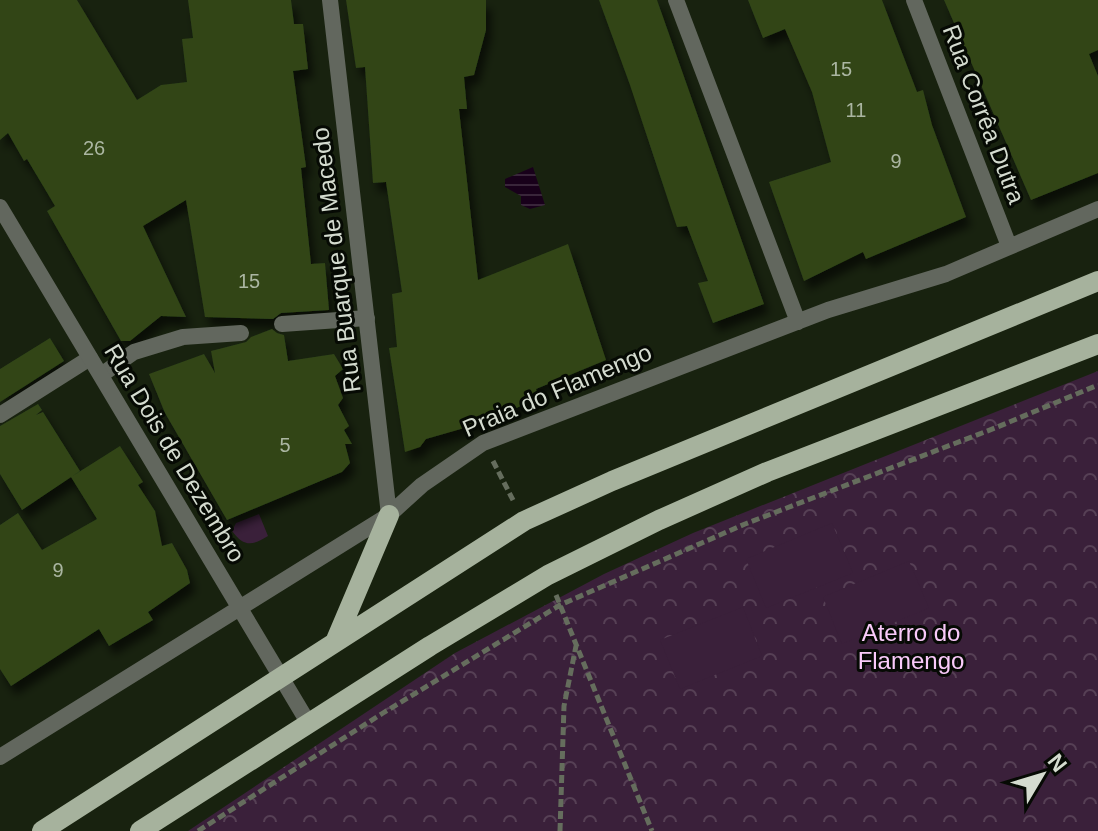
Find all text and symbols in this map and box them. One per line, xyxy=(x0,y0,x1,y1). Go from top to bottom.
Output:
street label: Rua Corrêa Dutra xyxy=(937,21,1031,208)
house number: 15 xyxy=(830,58,852,80)
house number: 11 xyxy=(846,99,866,121)
street label: Rua Buarque de Macedo xyxy=(306,126,366,394)
house number: 26 xyxy=(83,137,105,159)
house number: 9 xyxy=(890,150,902,172)
house number: 15 xyxy=(238,270,260,292)
street label: Praia do Flamengo xyxy=(458,338,656,442)
street label: Rua Dois de Dezembro xyxy=(99,339,251,567)
house number: 5 xyxy=(279,434,291,456)
house number: 9 xyxy=(52,559,64,581)
park label: Aterro do Flamengo xyxy=(858,619,964,674)
north arrow xyxy=(1002,735,1082,815)
text: N xyxy=(1043,749,1072,777)

